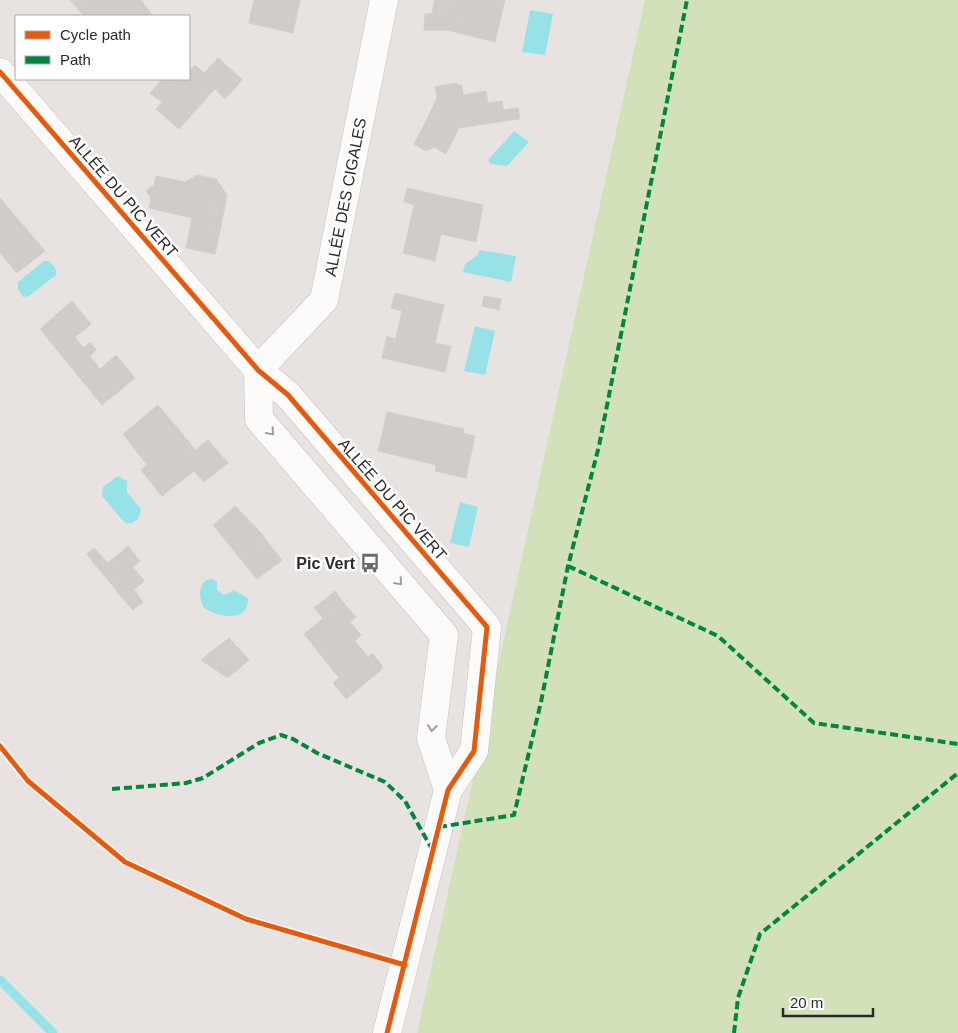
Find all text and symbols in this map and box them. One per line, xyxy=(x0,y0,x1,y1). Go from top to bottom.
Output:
legend xyxy=(15,15,190,80)
text: Cycle path xyxy=(60,26,131,43)
text: Path xyxy=(60,51,91,68)
street label: ALLÉE DES CIGALES xyxy=(321,116,369,278)
street label: ALLÉE DU PIC VERT xyxy=(66,131,182,261)
one-way arrow xyxy=(265,427,274,436)
street label: ALLÉE DU PIC VERT xyxy=(335,434,451,564)
bus stop icon: Pic Vert xyxy=(359,552,381,574)
place label: Pic Vert xyxy=(296,555,356,572)
one-way arrow xyxy=(393,577,402,586)
one-way arrow xyxy=(427,724,438,732)
scale bar xyxy=(783,986,873,1018)
text: 20 m xyxy=(790,994,823,1011)

